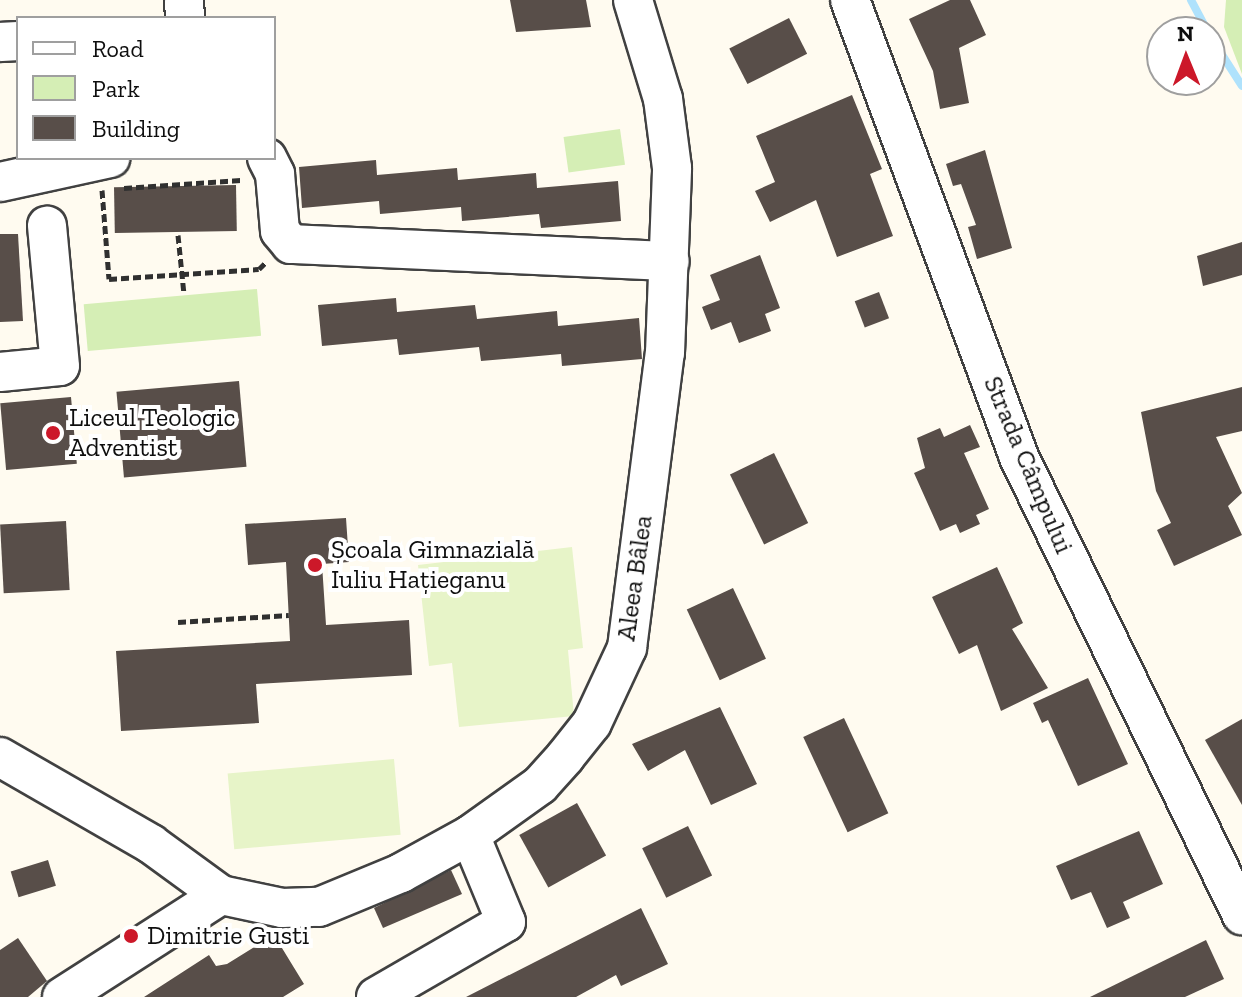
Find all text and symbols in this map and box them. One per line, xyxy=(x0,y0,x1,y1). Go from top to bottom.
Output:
legend xyxy=(16,16,276,160)
north arrow xyxy=(1146,16,1226,96)
text: N xyxy=(1177,20,1194,47)
text: Road xyxy=(92,34,144,63)
text: Park xyxy=(92,74,140,103)
text: Building xyxy=(92,114,180,143)
street label: Strada Câmpului xyxy=(977,372,1079,558)
place label: Liceul Teologic Adventist xyxy=(69,402,236,464)
marker: Liceul Teologic Adventist xyxy=(44,424,62,442)
street label: Aleea Bâlea xyxy=(611,513,659,643)
place label: Școala Gimnazială Iuliu Hațieganu xyxy=(331,534,535,596)
marker: Școala Gimnazială Iuliu Hațieganu xyxy=(306,556,324,574)
place label: Dimitrie Gusti xyxy=(147,920,309,952)
marker: Dimitrie Gusti xyxy=(122,927,140,945)

